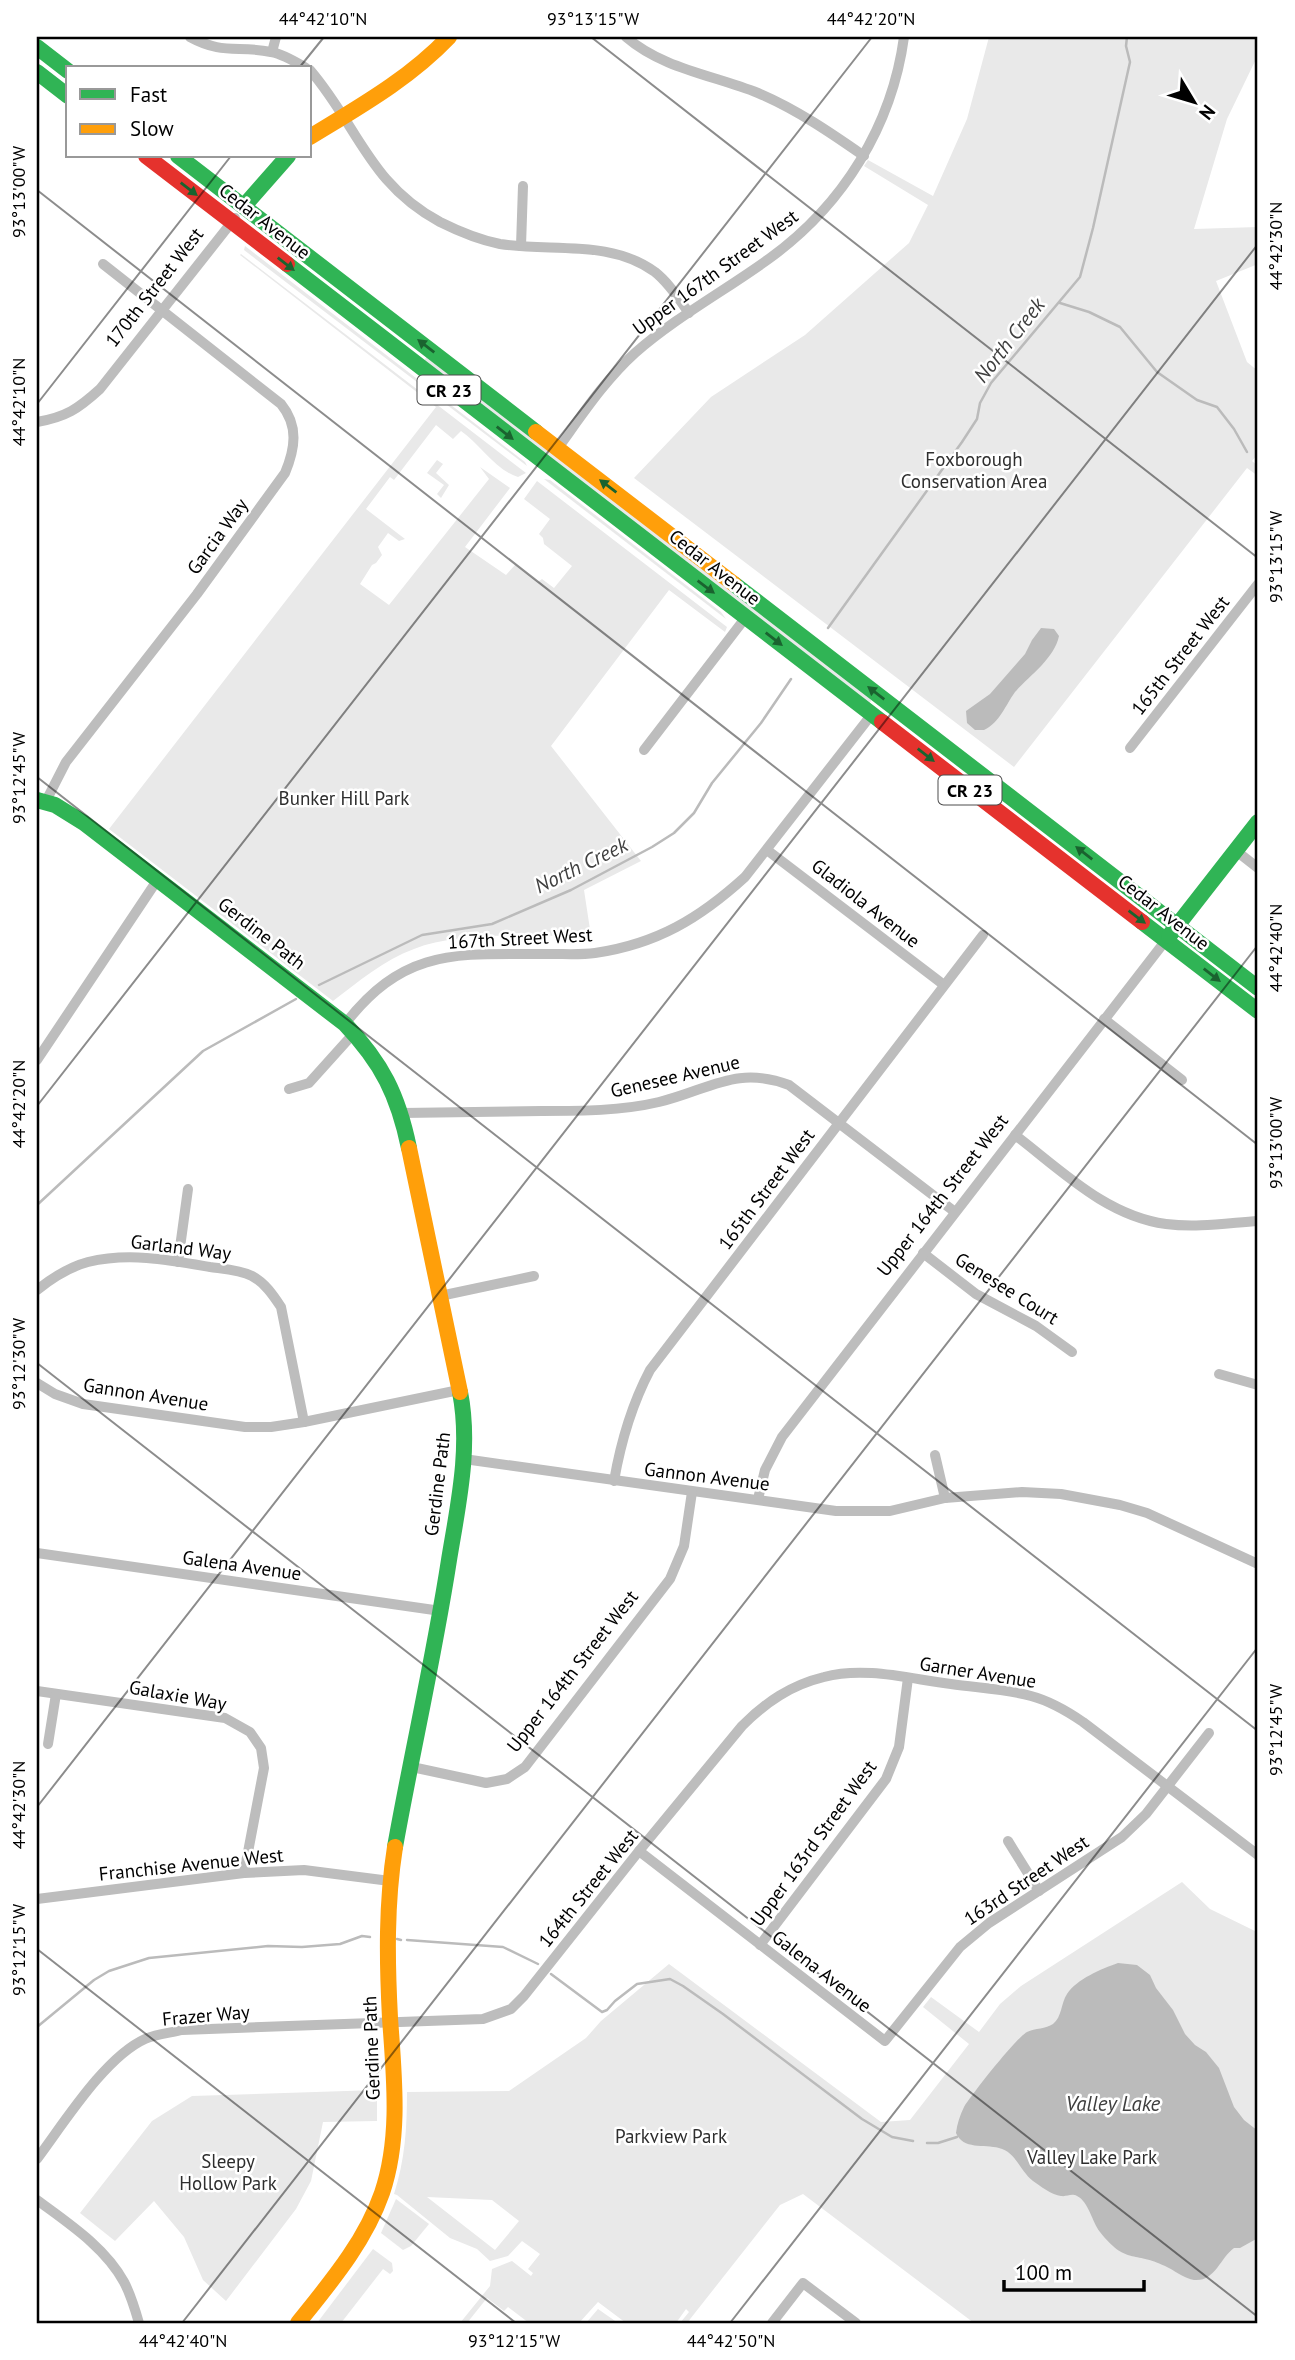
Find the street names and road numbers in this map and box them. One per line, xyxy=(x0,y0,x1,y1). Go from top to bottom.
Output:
street label: Cedar Avenue xyxy=(214,178,316,264)
street label: Upper 167th Street West xyxy=(627,204,803,340)
street label: 170th Street West xyxy=(100,222,209,352)
road number: CR 23 xyxy=(418,376,480,404)
street label: Garcia Way xyxy=(181,493,253,579)
street label: Cedar Avenue xyxy=(664,524,766,610)
street label: 165th Street West xyxy=(1126,590,1235,720)
road number: CR 23 xyxy=(939,776,1002,804)
street label: Gladiola Avenue xyxy=(807,853,925,953)
street label: Cedar Avenue xyxy=(1113,869,1215,955)
street label: Gerdine Path xyxy=(213,891,311,975)
street label: 167th Street West xyxy=(447,922,593,954)
street label: Genesee Avenue xyxy=(608,1049,742,1103)
street label: Upper 164th Street West xyxy=(871,1109,1013,1281)
street label: 165th Street West xyxy=(713,1123,820,1254)
street label: Garland Way xyxy=(129,1229,233,1265)
street label: Genesee Court xyxy=(951,1247,1064,1330)
street label: Gannon Avenue xyxy=(82,1372,210,1416)
street label: Gerdine Path xyxy=(419,1431,455,1537)
street label: Gannon Avenue xyxy=(643,1456,771,1496)
street label: Galena Avenue xyxy=(181,1545,303,1585)
street label: Upper 164th Street West xyxy=(501,1585,643,1757)
street label: Garner Avenue xyxy=(918,1651,1038,1693)
street label: Galaxie Way xyxy=(127,1675,229,1715)
street label: Upper 163rd Street West xyxy=(745,1755,882,1931)
street label: 164th Street West xyxy=(533,1824,643,1952)
street label: 163rd Street West xyxy=(959,1829,1093,1931)
street label: Franchise Avenue West xyxy=(98,1842,285,1886)
street label: Galena Avenue xyxy=(767,1925,877,2017)
street label: Gerdine Path xyxy=(357,1995,385,2101)
street label: Frazer Way xyxy=(161,1999,251,2031)

